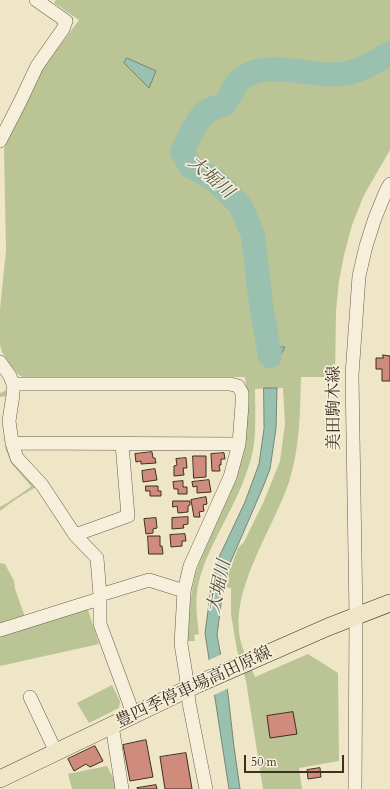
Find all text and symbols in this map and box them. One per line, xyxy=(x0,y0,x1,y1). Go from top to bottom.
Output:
water label: 大堀川 xyxy=(183,152,237,204)
street label: 美田駒木線 xyxy=(325,366,345,450)
water label: 大堀川 xyxy=(204,558,236,616)
street label: 豊四季停車場高田原線 xyxy=(113,643,275,733)
scale bar xyxy=(246,747,346,773)
text: 50 m xyxy=(251,754,277,770)

